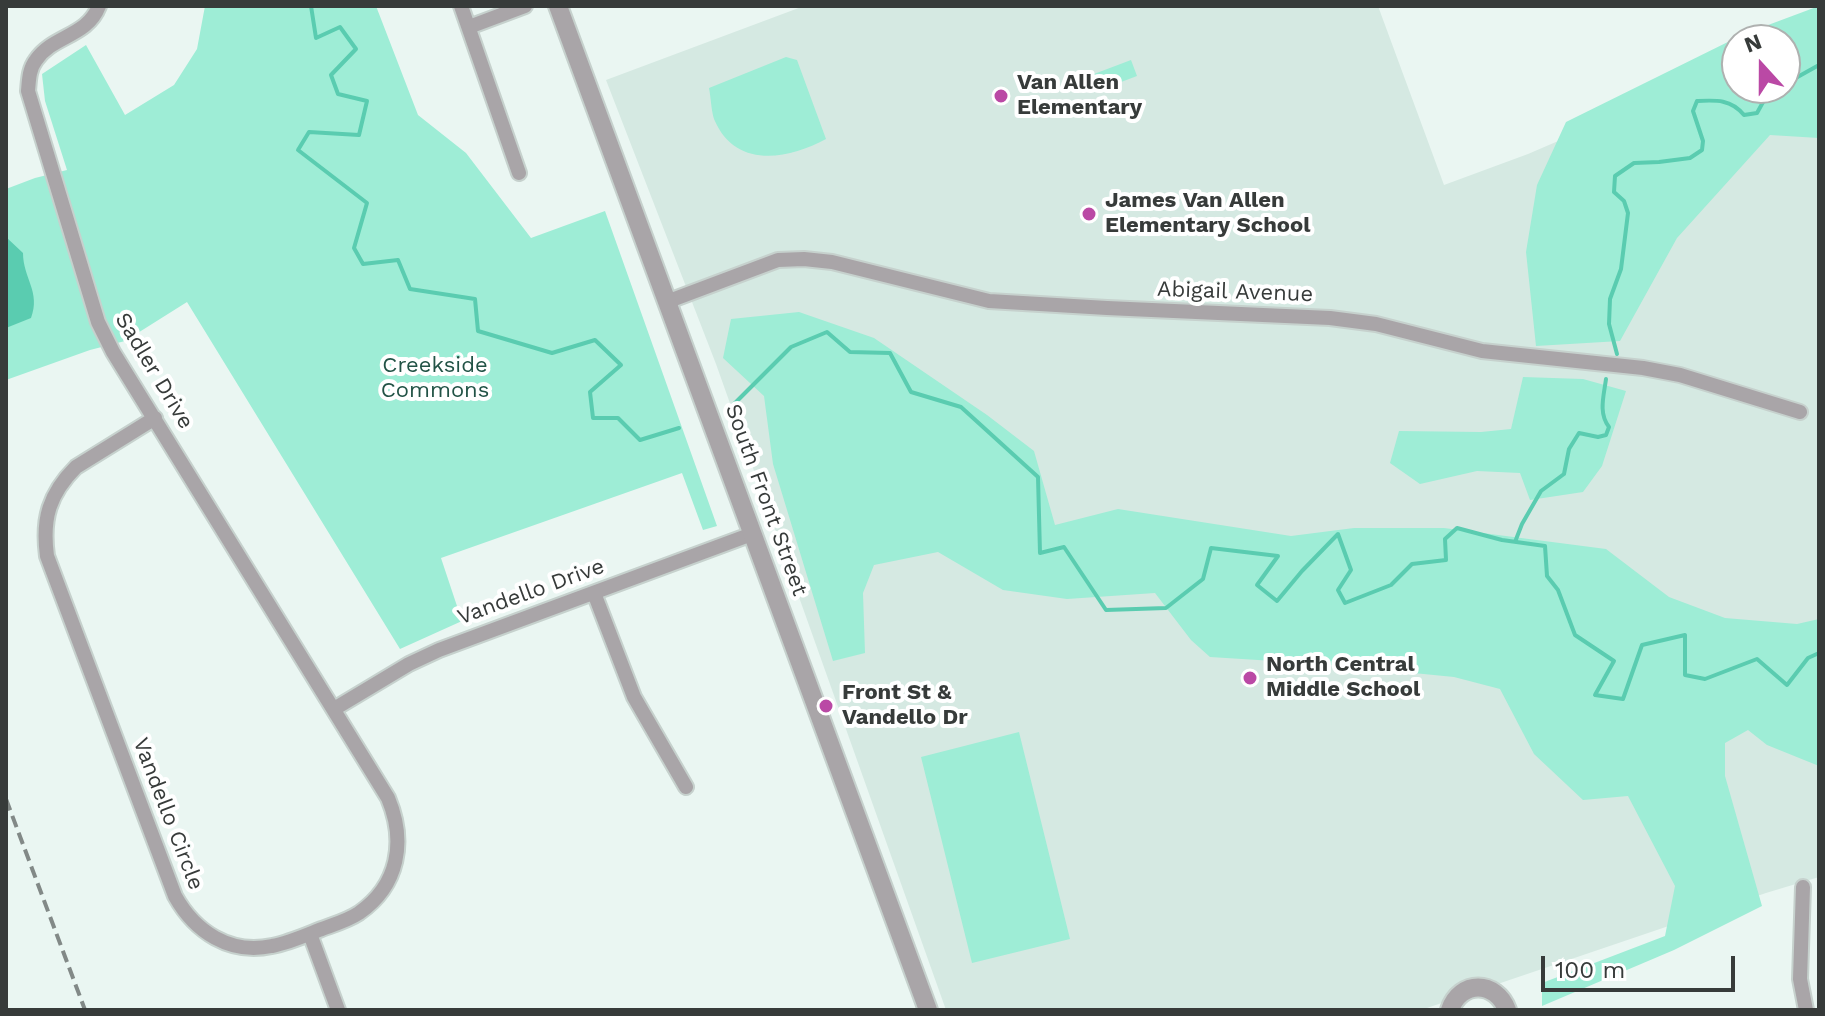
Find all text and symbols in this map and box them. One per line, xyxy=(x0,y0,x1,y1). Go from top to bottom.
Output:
north arrow xyxy=(1721,24,1801,104)
text: N xyxy=(1741,28,1765,58)
place label: Van Allen Elementary xyxy=(1017,70,1142,122)
marker: Van Allen Elementary xyxy=(992,87,1010,105)
place label: James Van Allen Elementary School xyxy=(1105,188,1310,240)
marker: James Van Allen Elementary School xyxy=(1080,205,1098,223)
street label: Abigail Avenue xyxy=(1156,276,1314,308)
street label: Sadler Drive xyxy=(109,308,199,434)
park label: Creekside Commons xyxy=(381,353,489,404)
street label: South Front Street xyxy=(719,401,813,599)
street label: Vandello Drive xyxy=(454,553,608,631)
place label: North Central Middle School xyxy=(1266,652,1420,704)
marker: North Central Middle School xyxy=(1241,669,1259,687)
place label: Front St & Vandello Dr xyxy=(842,680,968,732)
marker: Front St & Vandello Dr xyxy=(817,697,835,715)
street label: Vandello Circle xyxy=(127,734,209,894)
scale bar xyxy=(1545,940,1739,990)
text: 100 m xyxy=(1555,956,1625,984)

